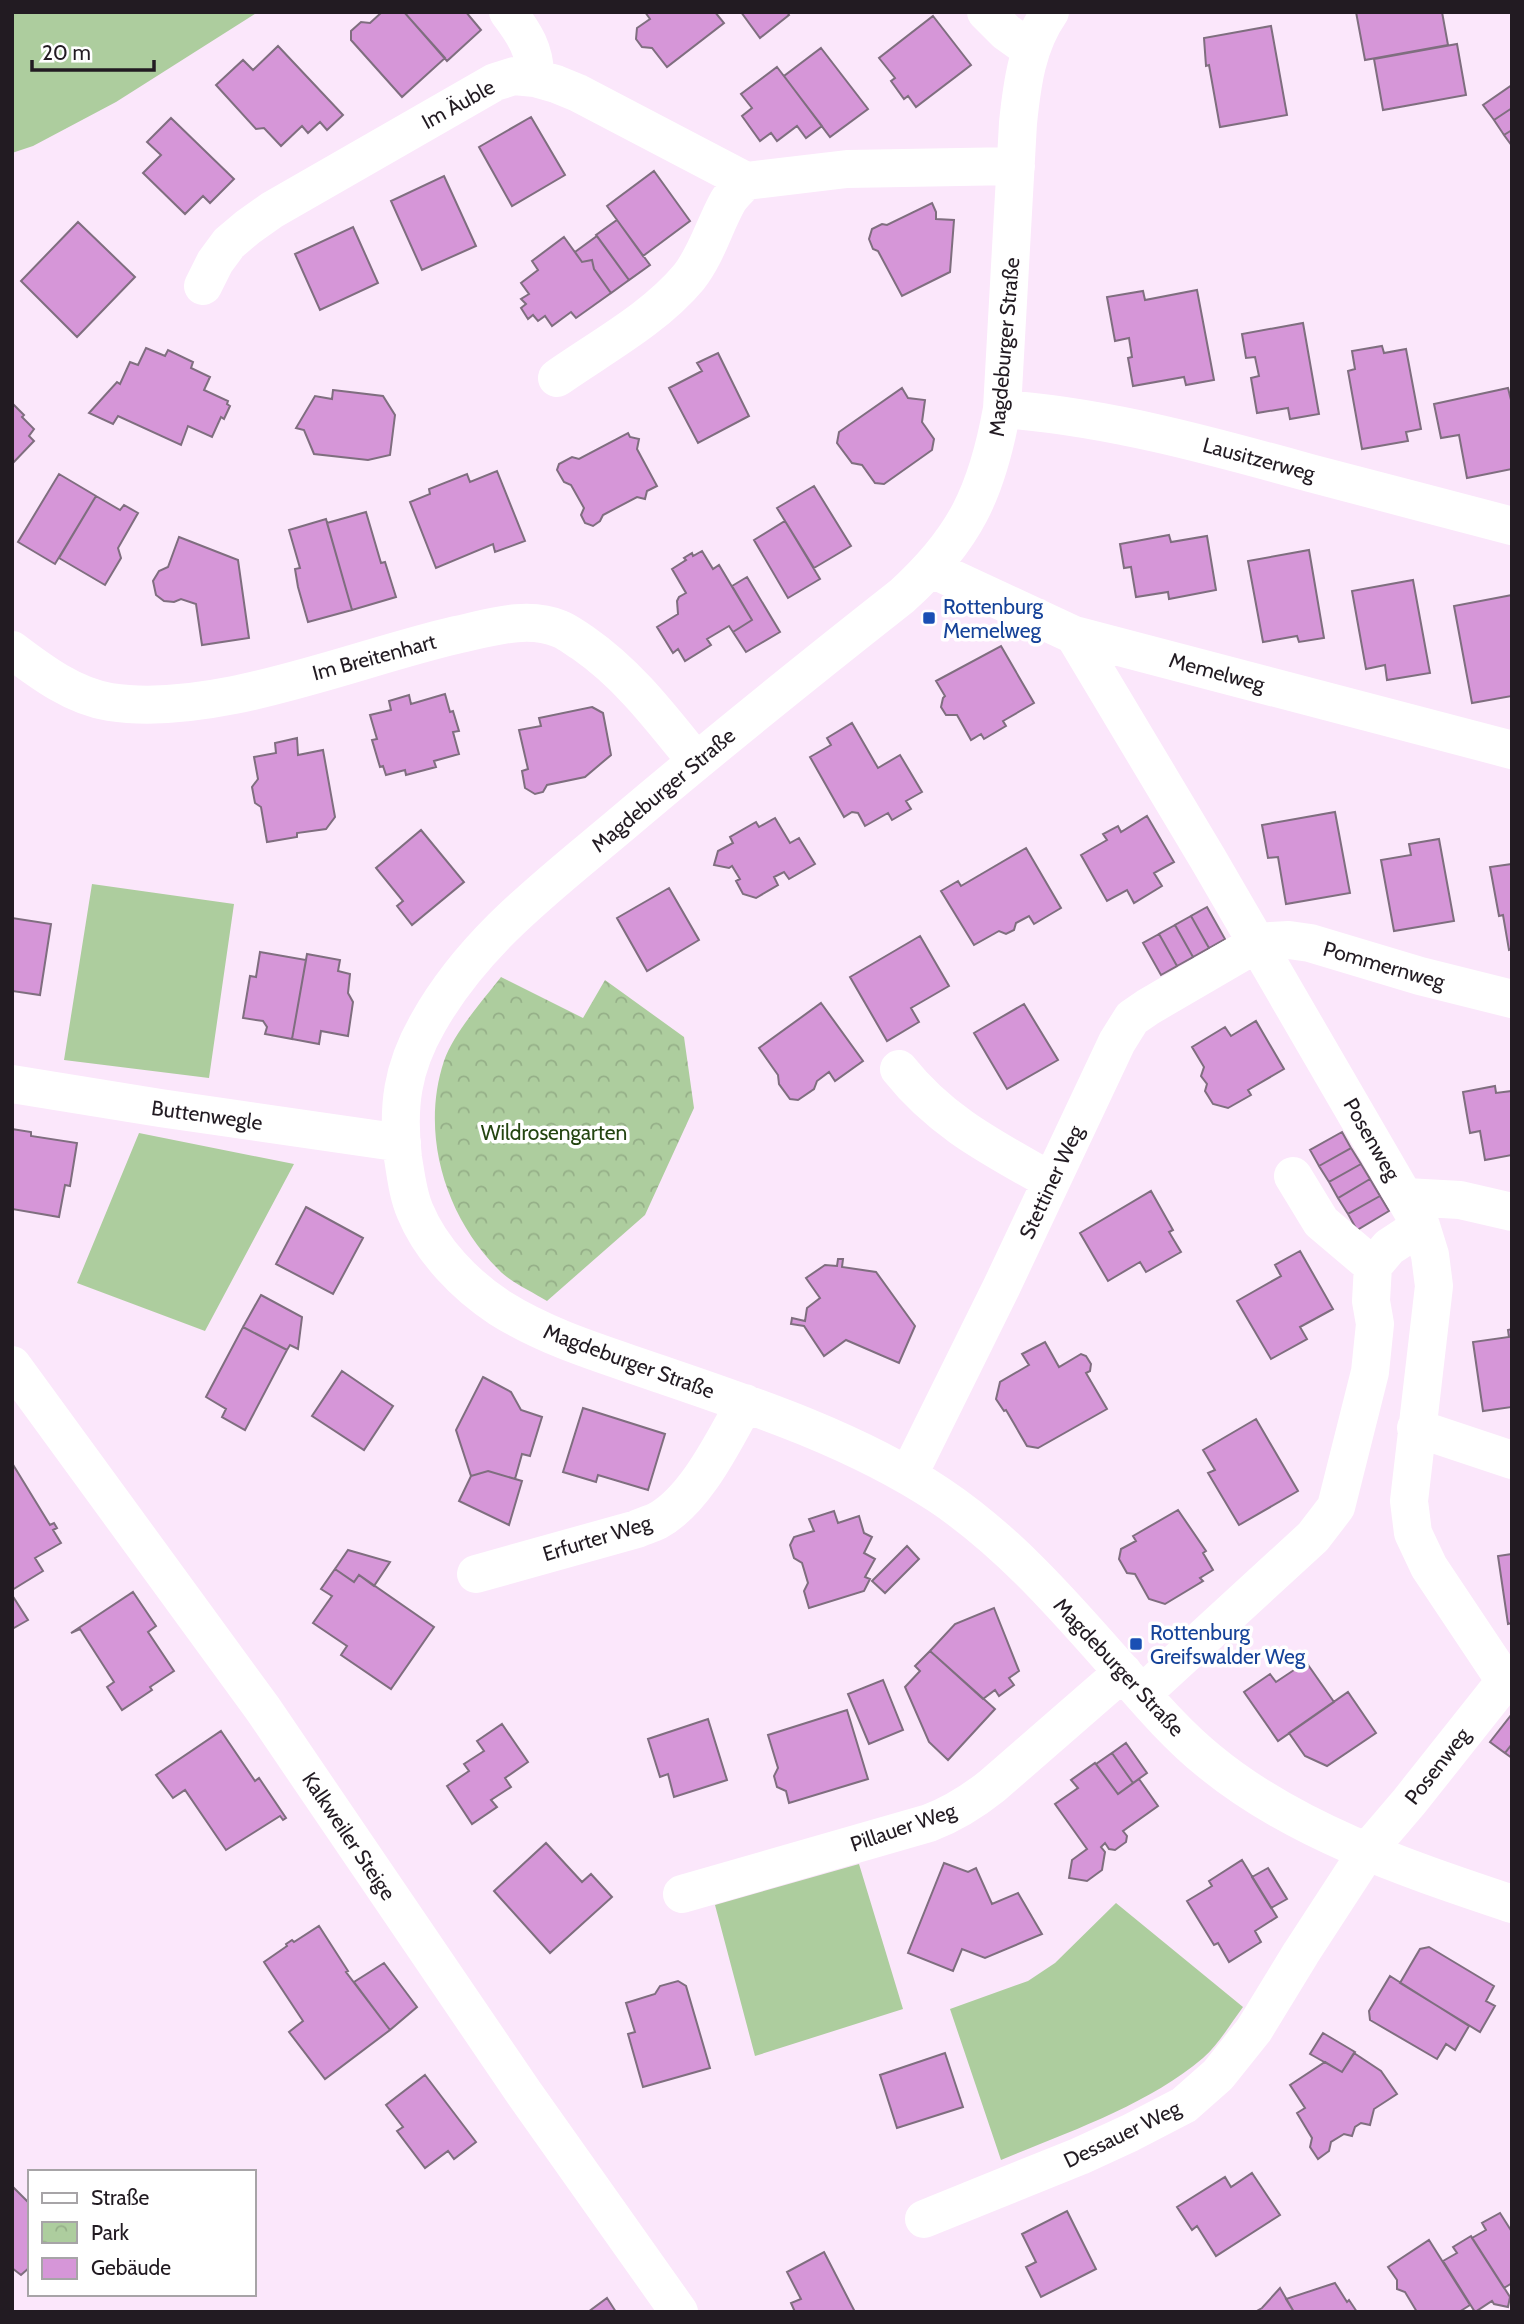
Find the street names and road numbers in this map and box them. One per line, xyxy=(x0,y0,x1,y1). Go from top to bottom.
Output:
street label: Im Äuble xyxy=(417,74,499,134)
street label: Magdeburger Straße xyxy=(984,256,1024,438)
street label: Lausitzerweg xyxy=(1200,432,1318,486)
street label: Im Breitenhart xyxy=(309,628,439,686)
street label: Memelweg xyxy=(1166,647,1268,697)
street label: Magdeburger Straße xyxy=(586,722,740,857)
street label: Pommernweg xyxy=(1320,936,1448,994)
street label: Posenweg xyxy=(1339,1094,1406,1185)
street label: Buttenwegle xyxy=(150,1095,264,1135)
street label: Stettiner Weg xyxy=(1014,1121,1088,1243)
street label: Magdeburger Straße xyxy=(540,1318,718,1404)
street label: Erfurter Weg xyxy=(540,1510,655,1566)
street label: Magdeburger Straße xyxy=(1048,1593,1190,1742)
street label: Posenweg xyxy=(1399,1722,1475,1809)
street label: Kalkweiler Steige xyxy=(297,1767,401,1905)
street label: Pillauer Weg xyxy=(847,1797,959,1857)
street label: Dessauer Weg xyxy=(1060,2095,1185,2173)

